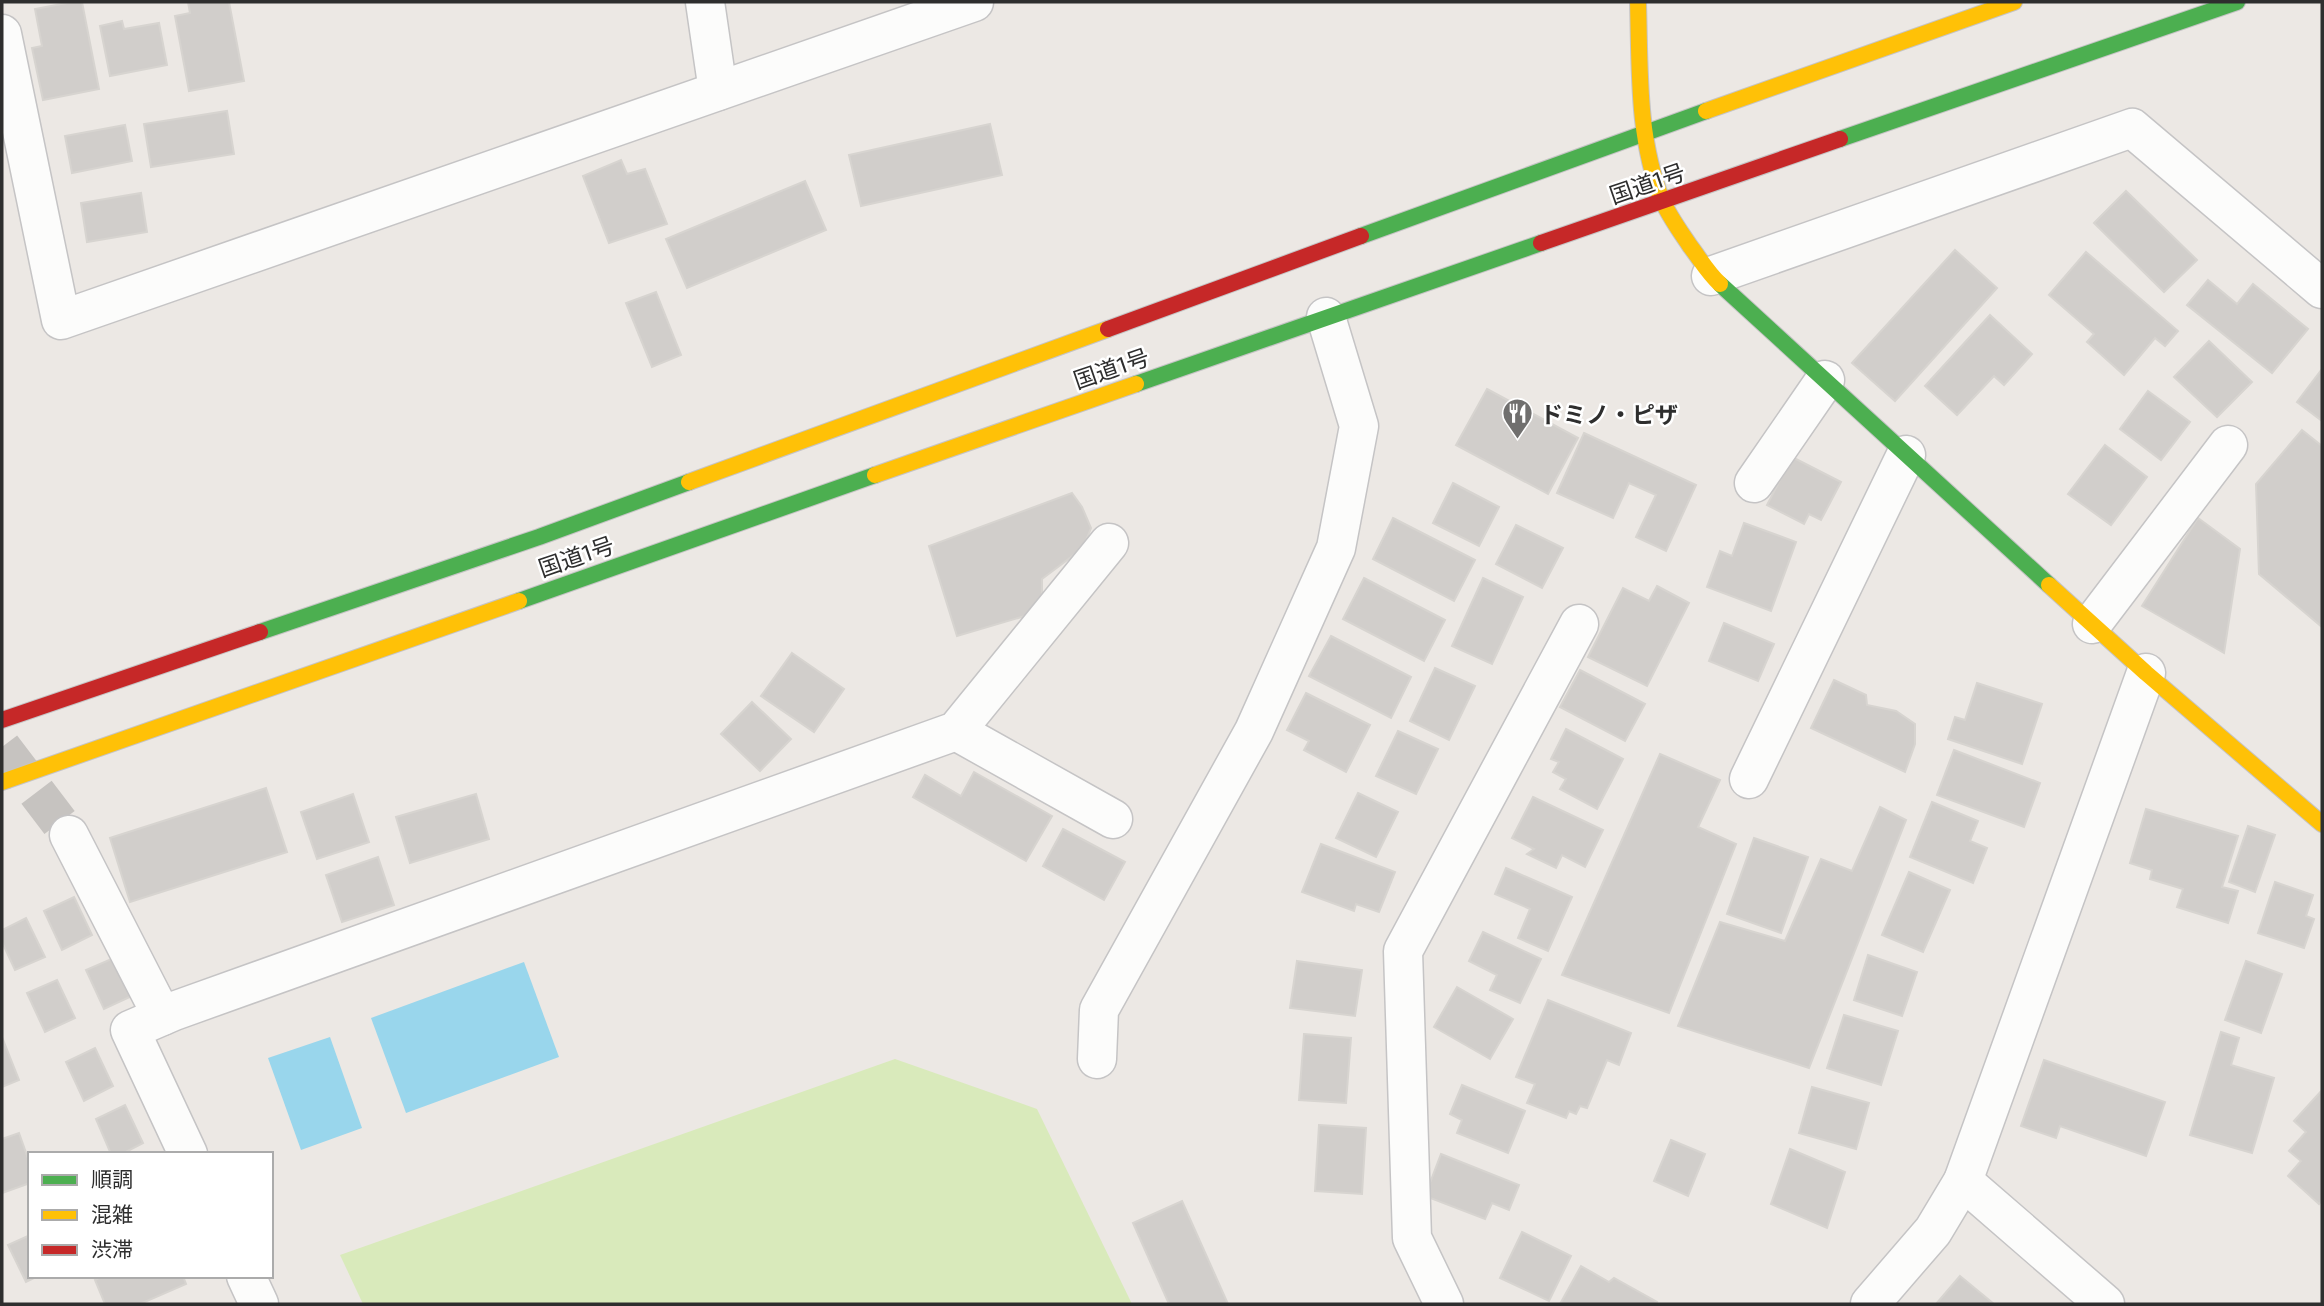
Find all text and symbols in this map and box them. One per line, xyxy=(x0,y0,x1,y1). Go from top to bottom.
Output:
street label: 国道1号 xyxy=(1605,157,1689,209)
street label: 国道1号 xyxy=(1069,342,1153,394)
restaurant icon: ドミノ・ピザ xyxy=(1500,397,1534,441)
place label: ドミノ・ピザ xyxy=(1540,400,1678,428)
street label: 国道1号 xyxy=(534,530,618,582)
legend xyxy=(28,1152,273,1278)
text: 順調 xyxy=(91,1166,133,1191)
text: 混雑 xyxy=(91,1201,133,1226)
text: 渋滞 xyxy=(91,1236,133,1261)

